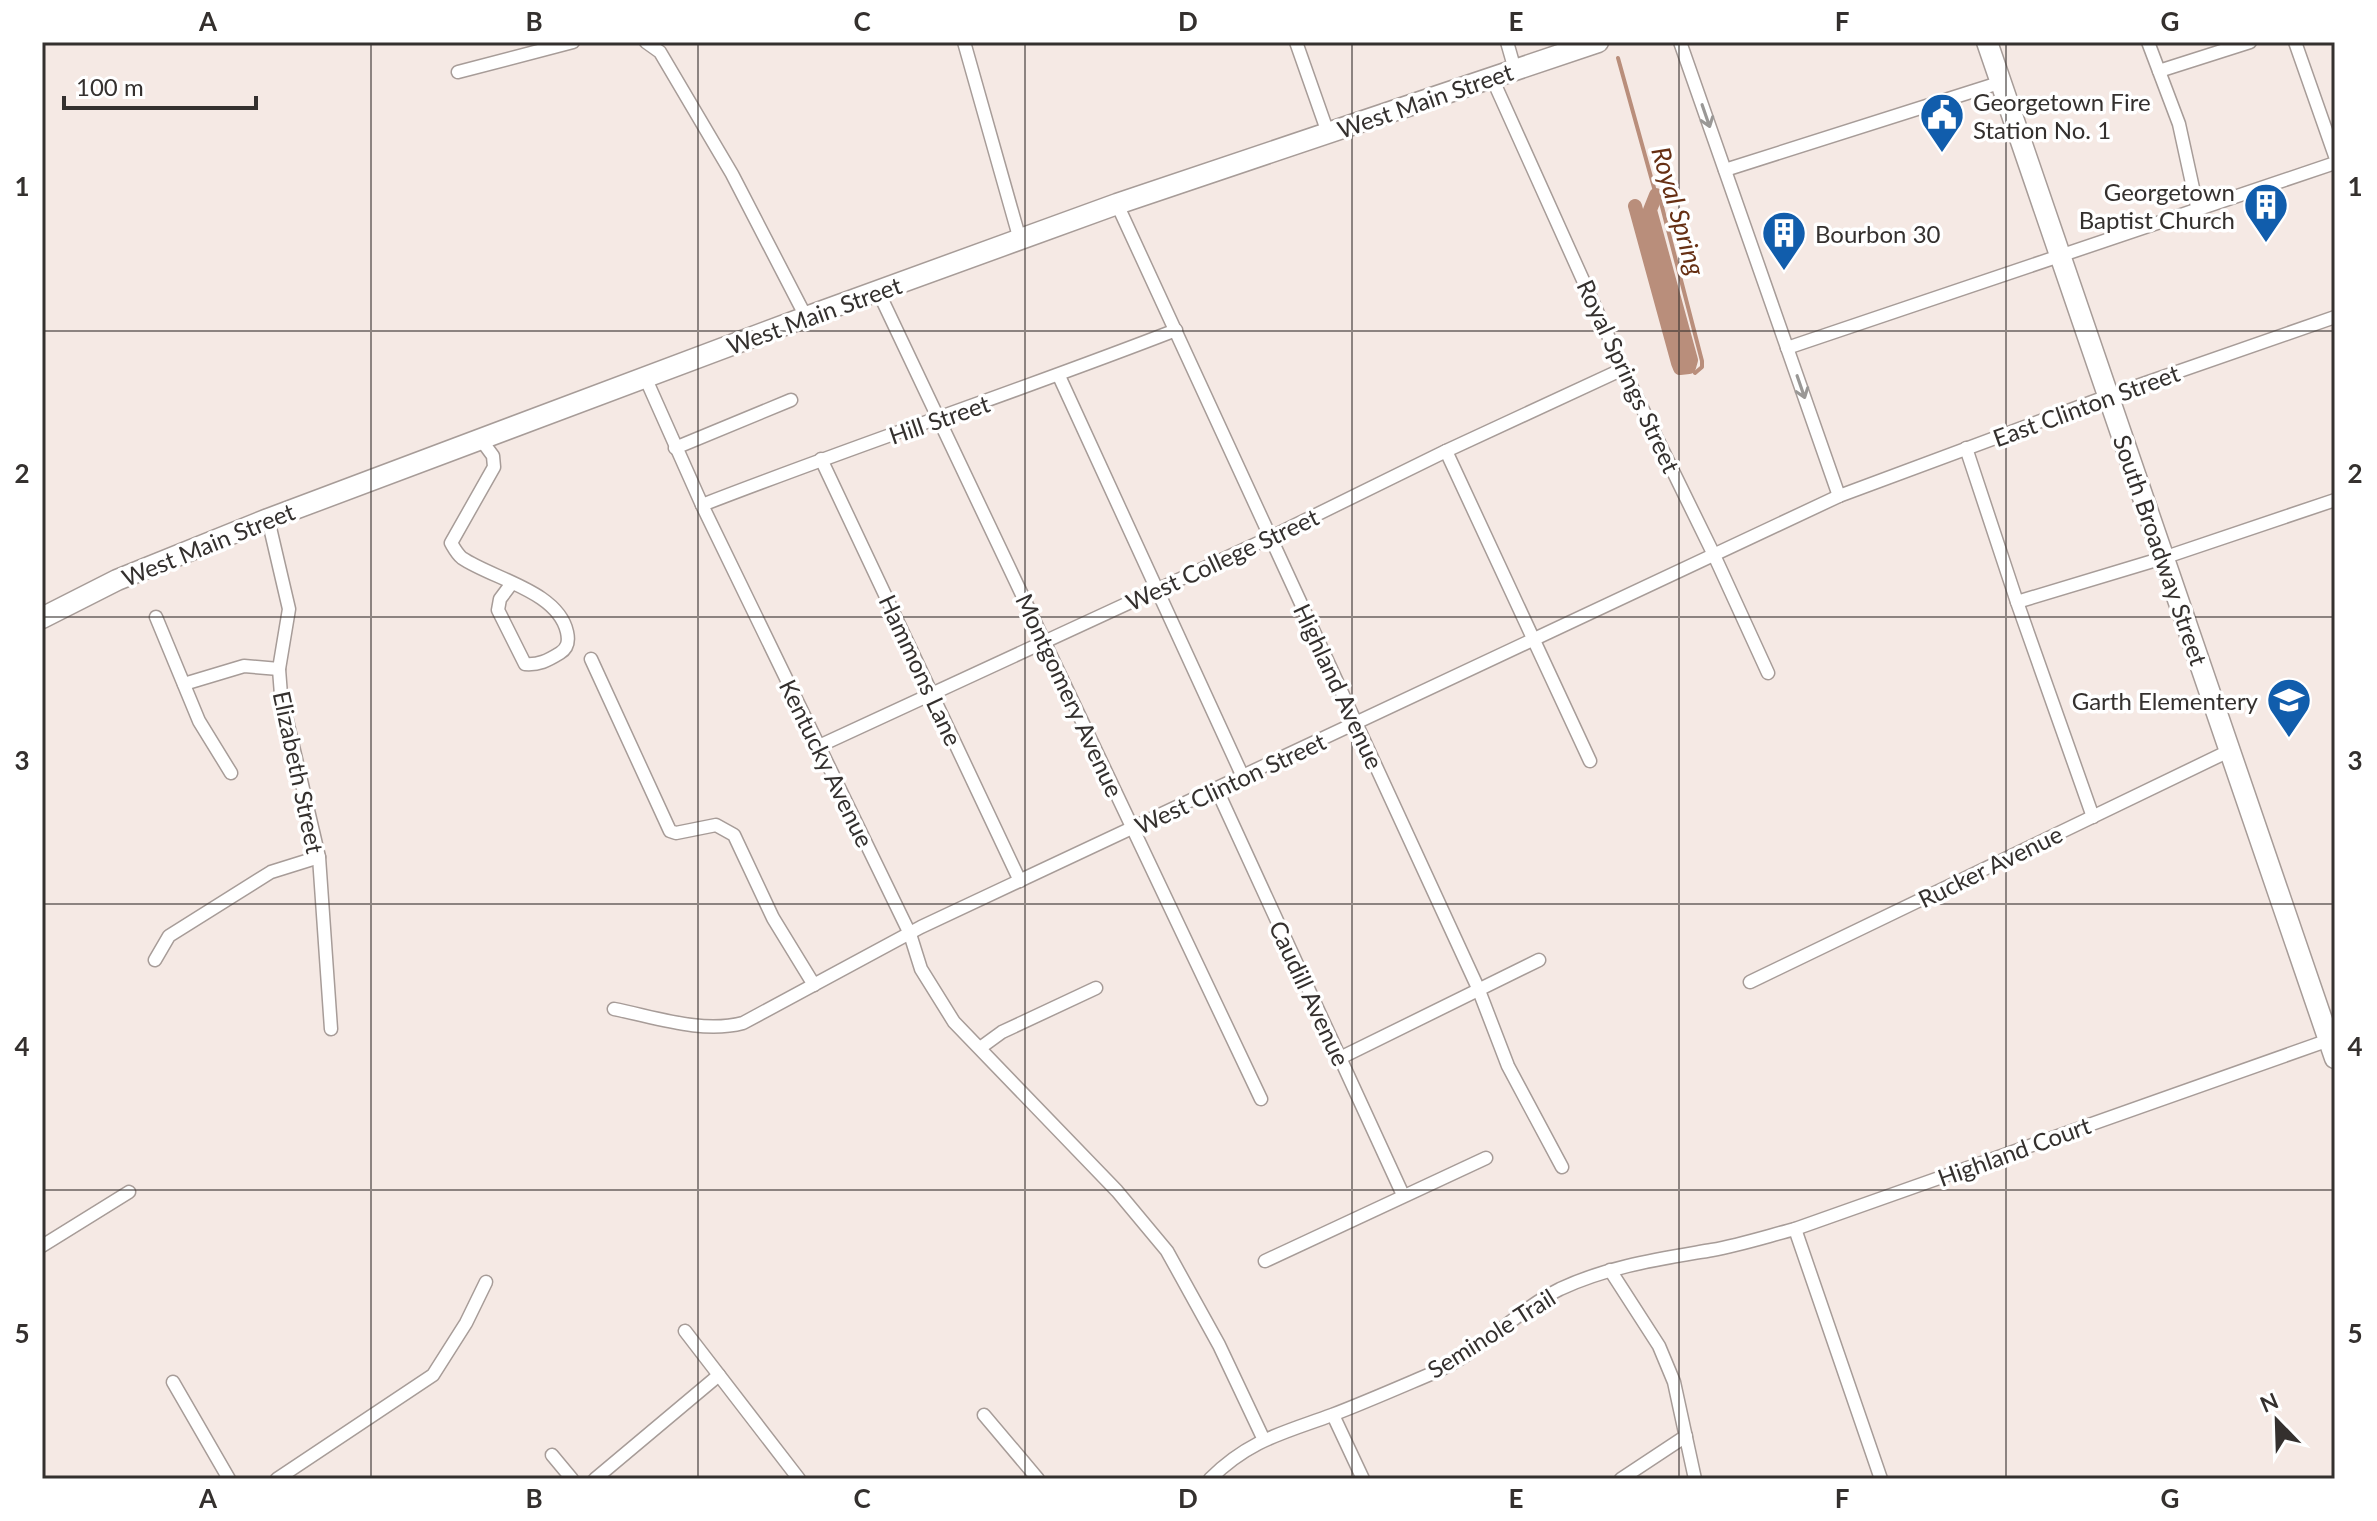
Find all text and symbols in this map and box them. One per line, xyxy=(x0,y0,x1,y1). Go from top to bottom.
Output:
text: A xyxy=(198,5,218,37)
text: B xyxy=(525,5,543,37)
text: C xyxy=(853,5,871,37)
text: D xyxy=(1178,5,1198,37)
text: E xyxy=(1509,5,1523,37)
text: F xyxy=(1835,5,1849,37)
text: G xyxy=(2161,5,2179,37)
street label: West Main Street xyxy=(1333,56,1517,144)
scale bar xyxy=(64,60,256,110)
text: 100 m xyxy=(76,72,144,101)
place label: Georgetown Fire Station No. 1 xyxy=(1973,87,2151,144)
public building icon: Georgetown Fire Station No. 1 xyxy=(1918,91,1966,154)
one-way arrow xyxy=(1699,103,1714,128)
water label: Royal Spring xyxy=(1645,143,1713,280)
text: 1 xyxy=(14,170,30,202)
text: 1 xyxy=(2347,170,2363,202)
place label: Georgetown Baptist Church xyxy=(2079,177,2235,234)
building icon: Georgetown Baptist Church xyxy=(2242,181,2290,244)
building icon: Bourbon 30 xyxy=(1760,209,1808,272)
place label: Bourbon 30 xyxy=(1815,219,1941,248)
street label: West Main Street xyxy=(723,270,906,360)
street label: Royal Springs Street xyxy=(1572,275,1687,477)
street label: East Clinton Street xyxy=(1989,358,2184,452)
one-way arrow xyxy=(1794,375,1809,400)
street label: Hill Street xyxy=(885,388,994,450)
street label: South Broadway Street xyxy=(2108,431,2214,670)
text: 2 xyxy=(14,457,30,489)
text: 2 xyxy=(2347,457,2363,489)
street label: West Main Street xyxy=(117,496,299,592)
street label: West College Street xyxy=(1121,502,1323,616)
street label: Montgomery Avenue xyxy=(1010,589,1130,801)
street label: Hammons Lane xyxy=(873,590,969,750)
street label: Highland Avenue xyxy=(1288,599,1390,773)
street label: Kentucky Avenue xyxy=(774,674,880,852)
school or university icon: Garth Elementery xyxy=(2265,676,2313,739)
place label: Garth Elementery xyxy=(2072,686,2259,715)
street label: Elizabeth Street xyxy=(268,688,330,856)
street label: West Clinton Street xyxy=(1130,726,1330,840)
text: 3 xyxy=(14,744,30,776)
text: 3 xyxy=(2347,744,2363,776)
street label: Rucker Avenue xyxy=(1913,819,2067,913)
street label: Caudill Avenue xyxy=(1264,916,1356,1070)
text: 4 xyxy=(14,1030,30,1062)
text: 4 xyxy=(2347,1030,2363,1062)
street label: Highland Court xyxy=(1934,1110,2095,1192)
street label: Seminole Trail xyxy=(1422,1282,1560,1384)
text: 5 xyxy=(14,1317,30,1349)
text: 5 xyxy=(2347,1317,2363,1349)
north arrow xyxy=(2237,1381,2317,1461)
text: N xyxy=(2256,1386,2282,1418)
text: A xyxy=(198,1482,218,1514)
text: B xyxy=(525,1482,543,1514)
text: C xyxy=(853,1482,871,1514)
text: D xyxy=(1178,1482,1198,1514)
text: E xyxy=(1509,1482,1523,1514)
text: F xyxy=(1835,1482,1849,1514)
text: G xyxy=(2161,1482,2179,1514)

